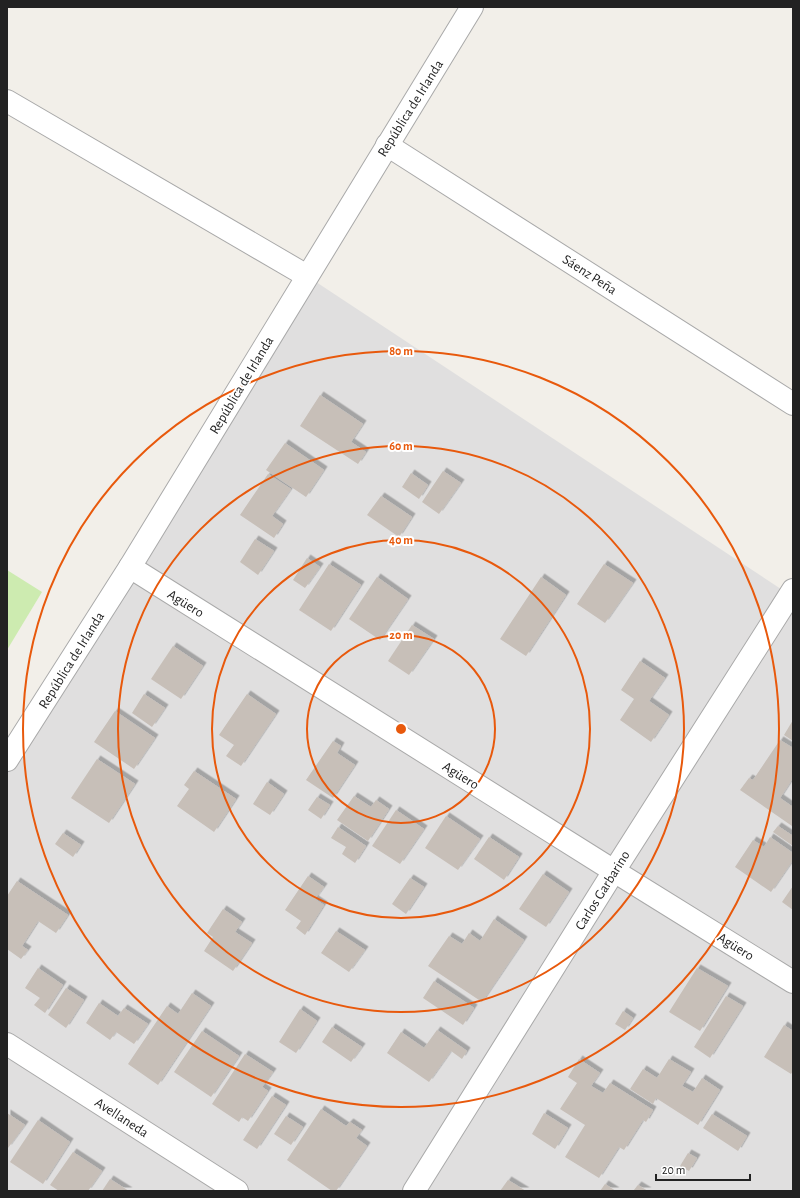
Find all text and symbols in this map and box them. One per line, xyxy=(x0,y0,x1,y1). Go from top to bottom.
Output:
street label: República de Irlanda xyxy=(376,57,446,159)
street label: Sáenz Peña xyxy=(560,252,619,298)
street label: República de Irlanda xyxy=(207,334,277,437)
text: 80 m xyxy=(389,345,413,357)
text: 60 m xyxy=(389,440,413,452)
text: 40 m xyxy=(389,534,413,546)
street label: Agüero xyxy=(165,587,206,620)
street label: República de Irlanda xyxy=(37,609,107,711)
text: 20 m xyxy=(389,629,413,641)
centre of rings xyxy=(394,722,408,736)
street label: Agüero xyxy=(440,759,481,792)
street label: Carlos Garbarino xyxy=(573,848,633,933)
street label: Agüero xyxy=(715,930,756,963)
street label: Avellaneda xyxy=(92,1095,151,1141)
scale bar xyxy=(656,1156,750,1182)
text: 20 m xyxy=(662,1164,685,1176)

